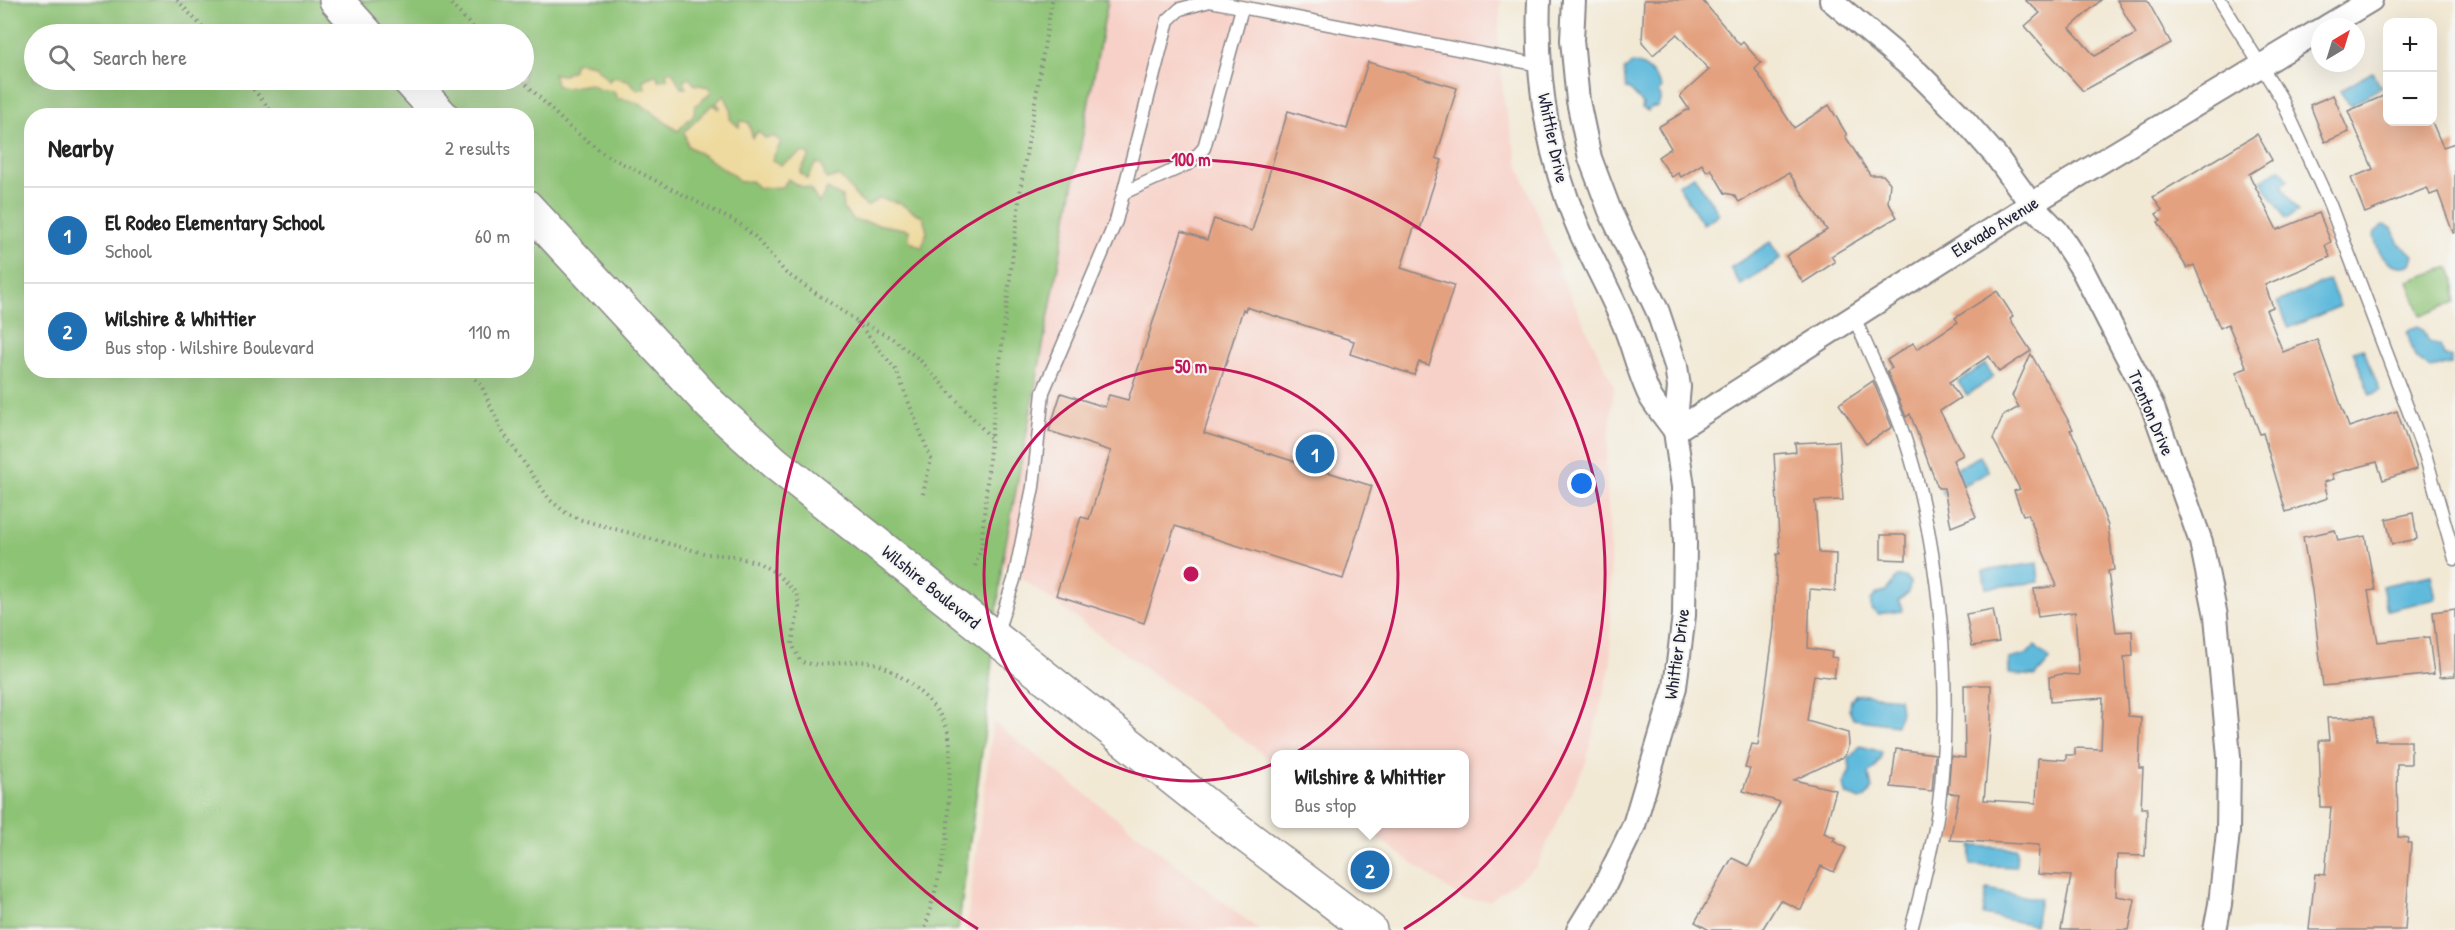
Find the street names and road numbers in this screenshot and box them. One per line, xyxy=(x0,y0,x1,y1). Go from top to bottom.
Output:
street label: Whittier Drive xyxy=(1532,91,1575,185)
street label: Elevado Avenue xyxy=(1946,190,2043,263)
street label: Trenton Drive xyxy=(2122,366,2181,459)
street label: Wilshire Boulevard xyxy=(877,539,986,634)
street label: Whittier Drive xyxy=(1658,607,1695,701)

